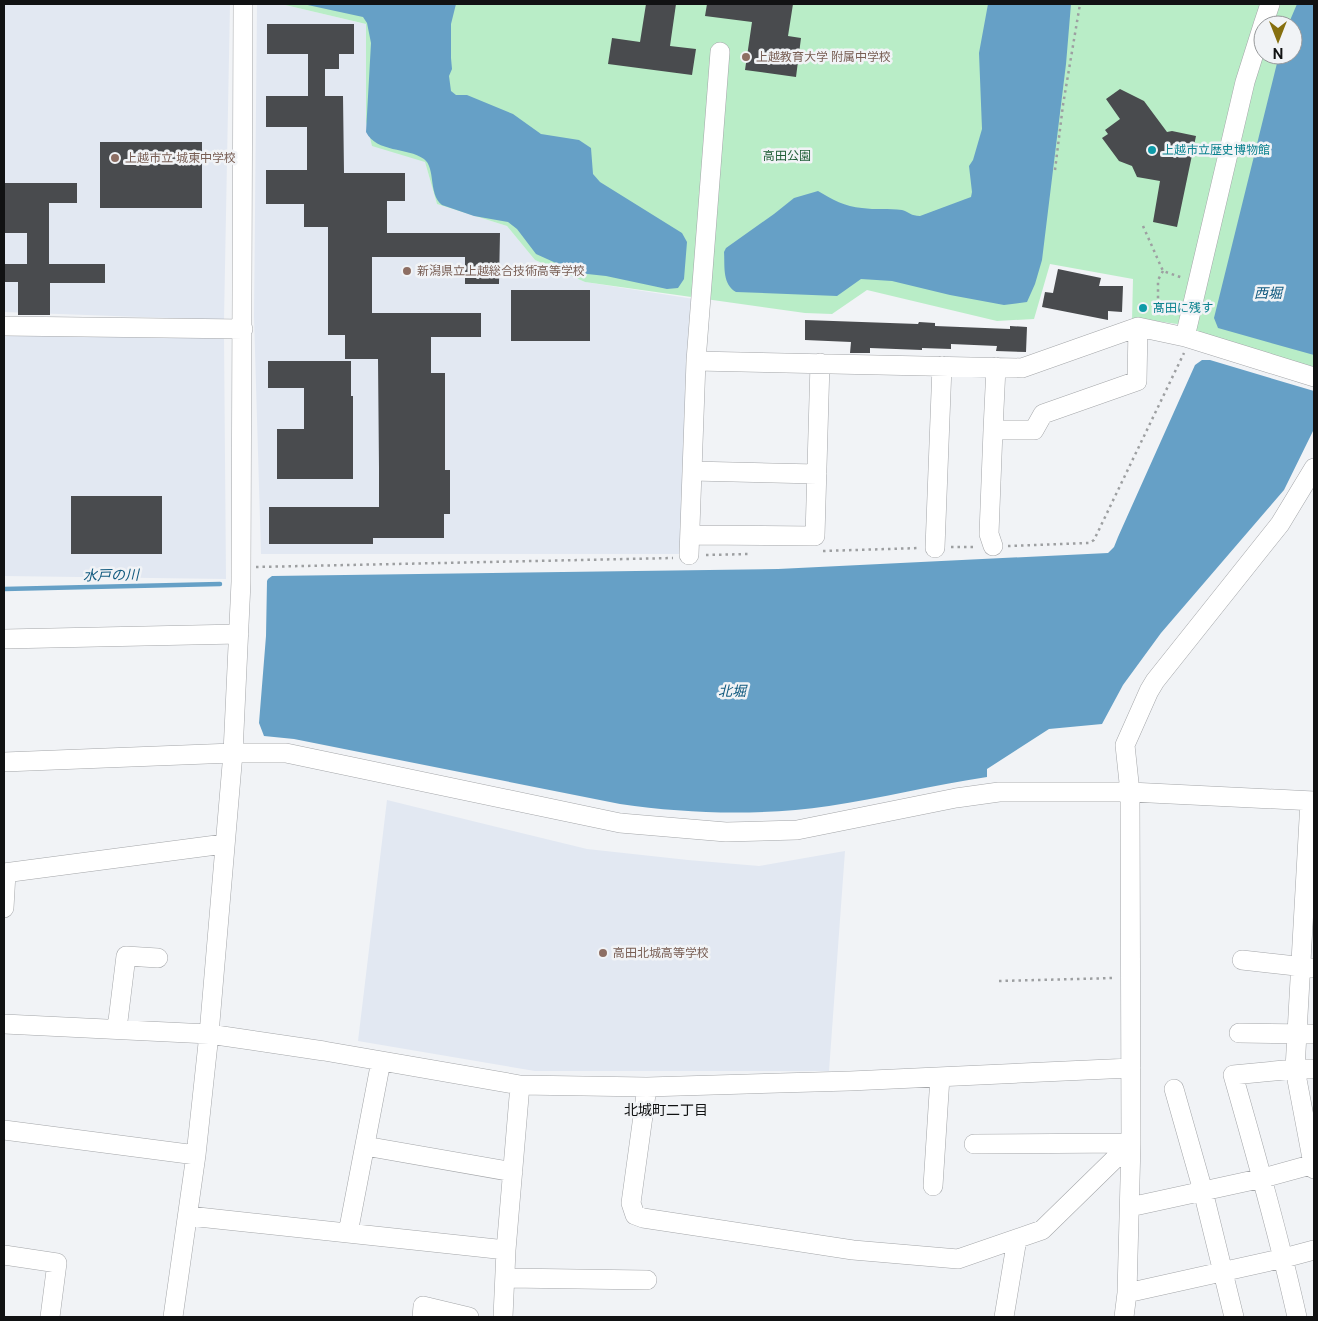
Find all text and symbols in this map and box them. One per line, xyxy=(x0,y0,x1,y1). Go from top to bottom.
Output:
north arrow xyxy=(1253,15,1303,65)
text: N xyxy=(1273,45,1283,61)
place label: 上越教育大学 附属中学校 xyxy=(756,50,891,64)
marker: 上越教育大学 附属中学校 xyxy=(740,51,752,63)
place label: 上越市立歴史博物館 xyxy=(1162,143,1270,157)
marker: 上越市立歴史博物館 xyxy=(1146,144,1158,156)
park label: 高田公園 xyxy=(763,149,811,163)
place label: 上越市立 城東中学校 xyxy=(125,151,236,165)
marker: 上越市立 城東中学校 xyxy=(109,152,121,164)
place label: 新潟県立上越総合技術高等学校 xyxy=(417,264,585,278)
marker: 新潟県立上越総合技術高等学校 xyxy=(401,265,413,277)
water label: 西堀 xyxy=(1254,285,1284,301)
place label: 髙田に残す xyxy=(1153,301,1213,315)
marker: 髙田に残す xyxy=(1137,302,1149,314)
water label: 水戸の川 xyxy=(83,566,141,583)
water label: 北堀 xyxy=(718,683,748,699)
place label: 高田北城高等学校 xyxy=(613,946,709,960)
marker: 高田北城高等学校 xyxy=(597,947,609,959)
district label: 北城町二丁目 xyxy=(624,1102,708,1118)

